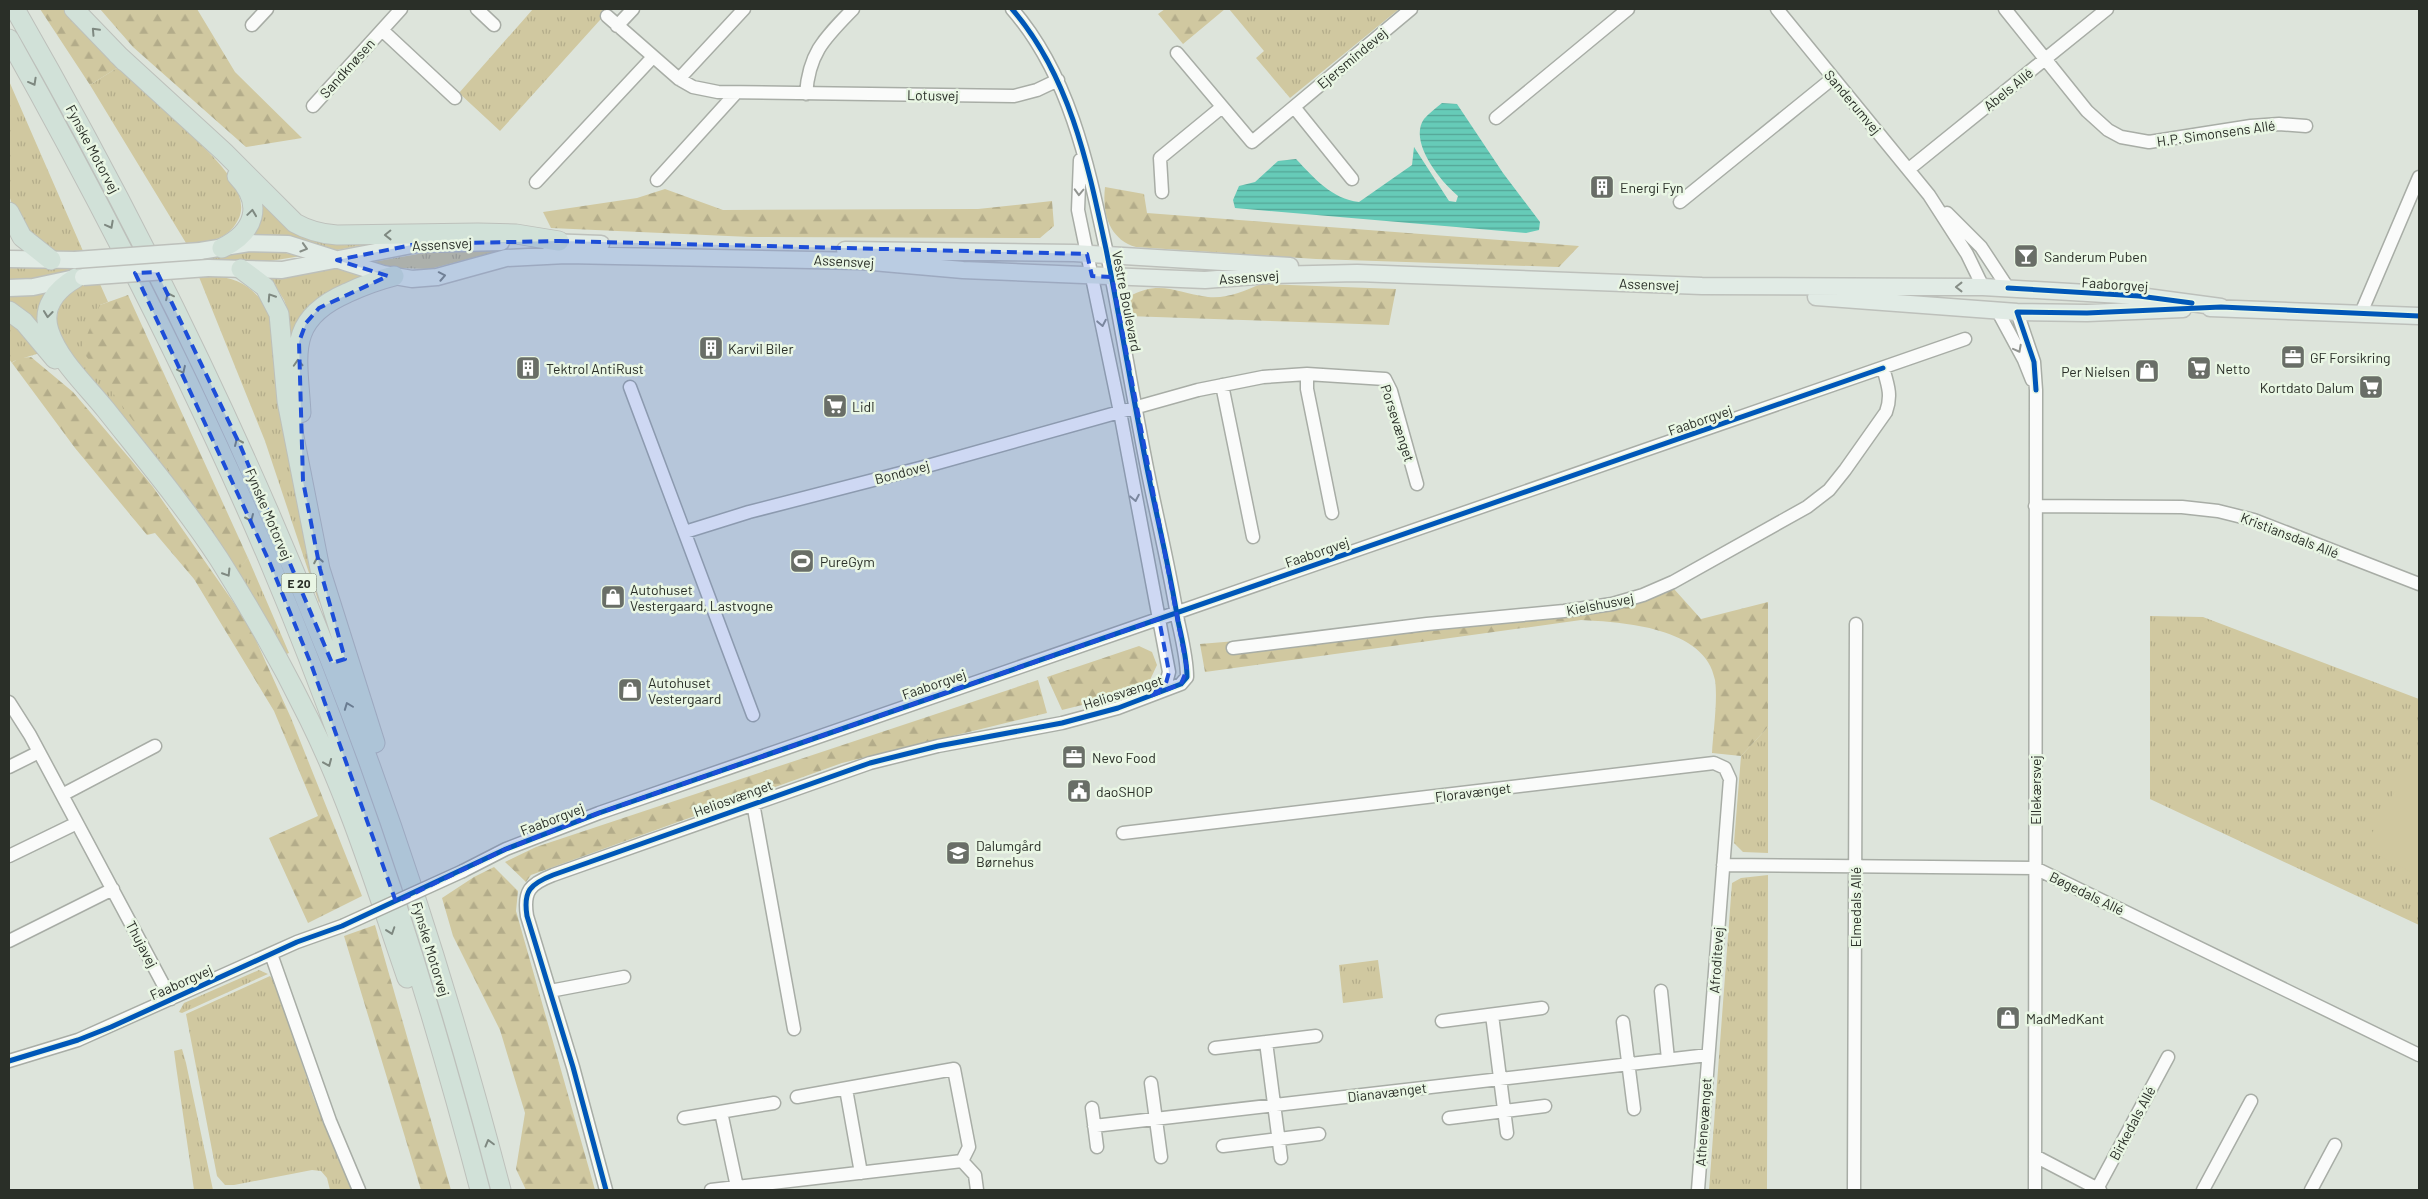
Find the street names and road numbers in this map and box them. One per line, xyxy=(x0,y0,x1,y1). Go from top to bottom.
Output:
street label: Ejersmindevej xyxy=(1314,24,1390,92)
street label: Sandknøsen xyxy=(316,35,378,101)
street label: Abels Allé xyxy=(1980,64,2036,114)
street label: Sanderumvej xyxy=(1821,66,1885,138)
street label: Lotusvej xyxy=(907,86,959,104)
street label: Fynske Motorvej xyxy=(62,102,124,196)
street label: H.P. Simonsens Allé xyxy=(2156,116,2276,150)
street label: Assensvej xyxy=(411,234,473,254)
street label: Vestre Boulevard xyxy=(1109,249,1145,353)
street label: Assensvej xyxy=(813,251,875,271)
street label: Assensvej xyxy=(1218,266,1280,288)
street label: Faaborgvej xyxy=(2081,273,2149,295)
street label: Assensvej xyxy=(1619,274,1679,294)
street label: Porsevænget xyxy=(1377,382,1419,464)
street label: Faaborgvej xyxy=(1666,401,1734,439)
street label: Bondovej xyxy=(873,457,931,487)
street label: Fynske Motorvej xyxy=(242,466,296,562)
street label: Kristiansdals Allé xyxy=(2238,508,2342,562)
street label: Faaborgvej xyxy=(1283,533,1351,571)
road number: E 20 xyxy=(282,574,316,592)
street label: Kielshusvej xyxy=(1565,589,1635,619)
street label: Faaborgvej xyxy=(900,665,968,703)
street label: Heliosvænget xyxy=(1081,671,1165,713)
street label: Ellekærsvej xyxy=(2027,755,2044,825)
street label: Heliosvænget xyxy=(691,776,775,820)
street label: Floravænget xyxy=(1434,779,1512,805)
street label: Faaborgvej xyxy=(518,799,586,839)
street label: Elmedals Allé xyxy=(1847,867,1864,947)
street label: Bøgedals Allé xyxy=(2047,868,2127,918)
street label: Fynske Motorvej xyxy=(409,900,453,998)
street label: Thujavej xyxy=(123,918,161,970)
street label: Afroditevej xyxy=(1705,926,1727,994)
street label: Faaborgvej xyxy=(147,961,215,1003)
street label: Athenevænget xyxy=(1691,1077,1715,1167)
street label: Dianavænget xyxy=(1346,1079,1428,1105)
street label: Birkedals Allé xyxy=(2105,1083,2159,1163)

